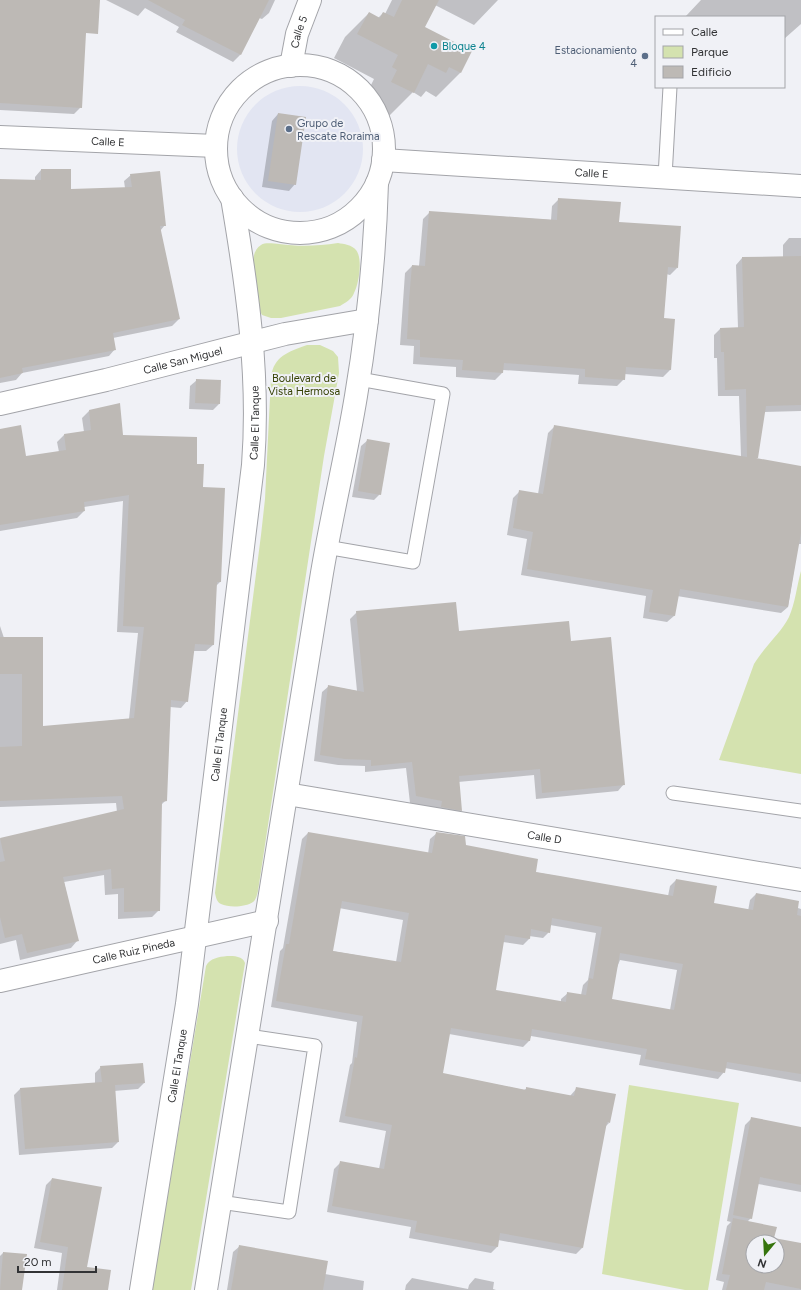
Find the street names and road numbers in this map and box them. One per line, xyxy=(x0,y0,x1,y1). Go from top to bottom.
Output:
street label: Calle 5 xyxy=(288,14,310,49)
street label: Calle E xyxy=(91,135,125,149)
street label: Calle E xyxy=(574,166,609,181)
street label: Calle San Miguel xyxy=(142,344,224,377)
street label: Calle El Tanque xyxy=(247,385,262,460)
street label: Calle El Tanque xyxy=(208,707,230,782)
street label: Calle D xyxy=(526,828,563,847)
street label: Calle Ruiz Pineda xyxy=(91,936,176,967)
street label: Calle El Tanque xyxy=(165,1028,190,1104)

